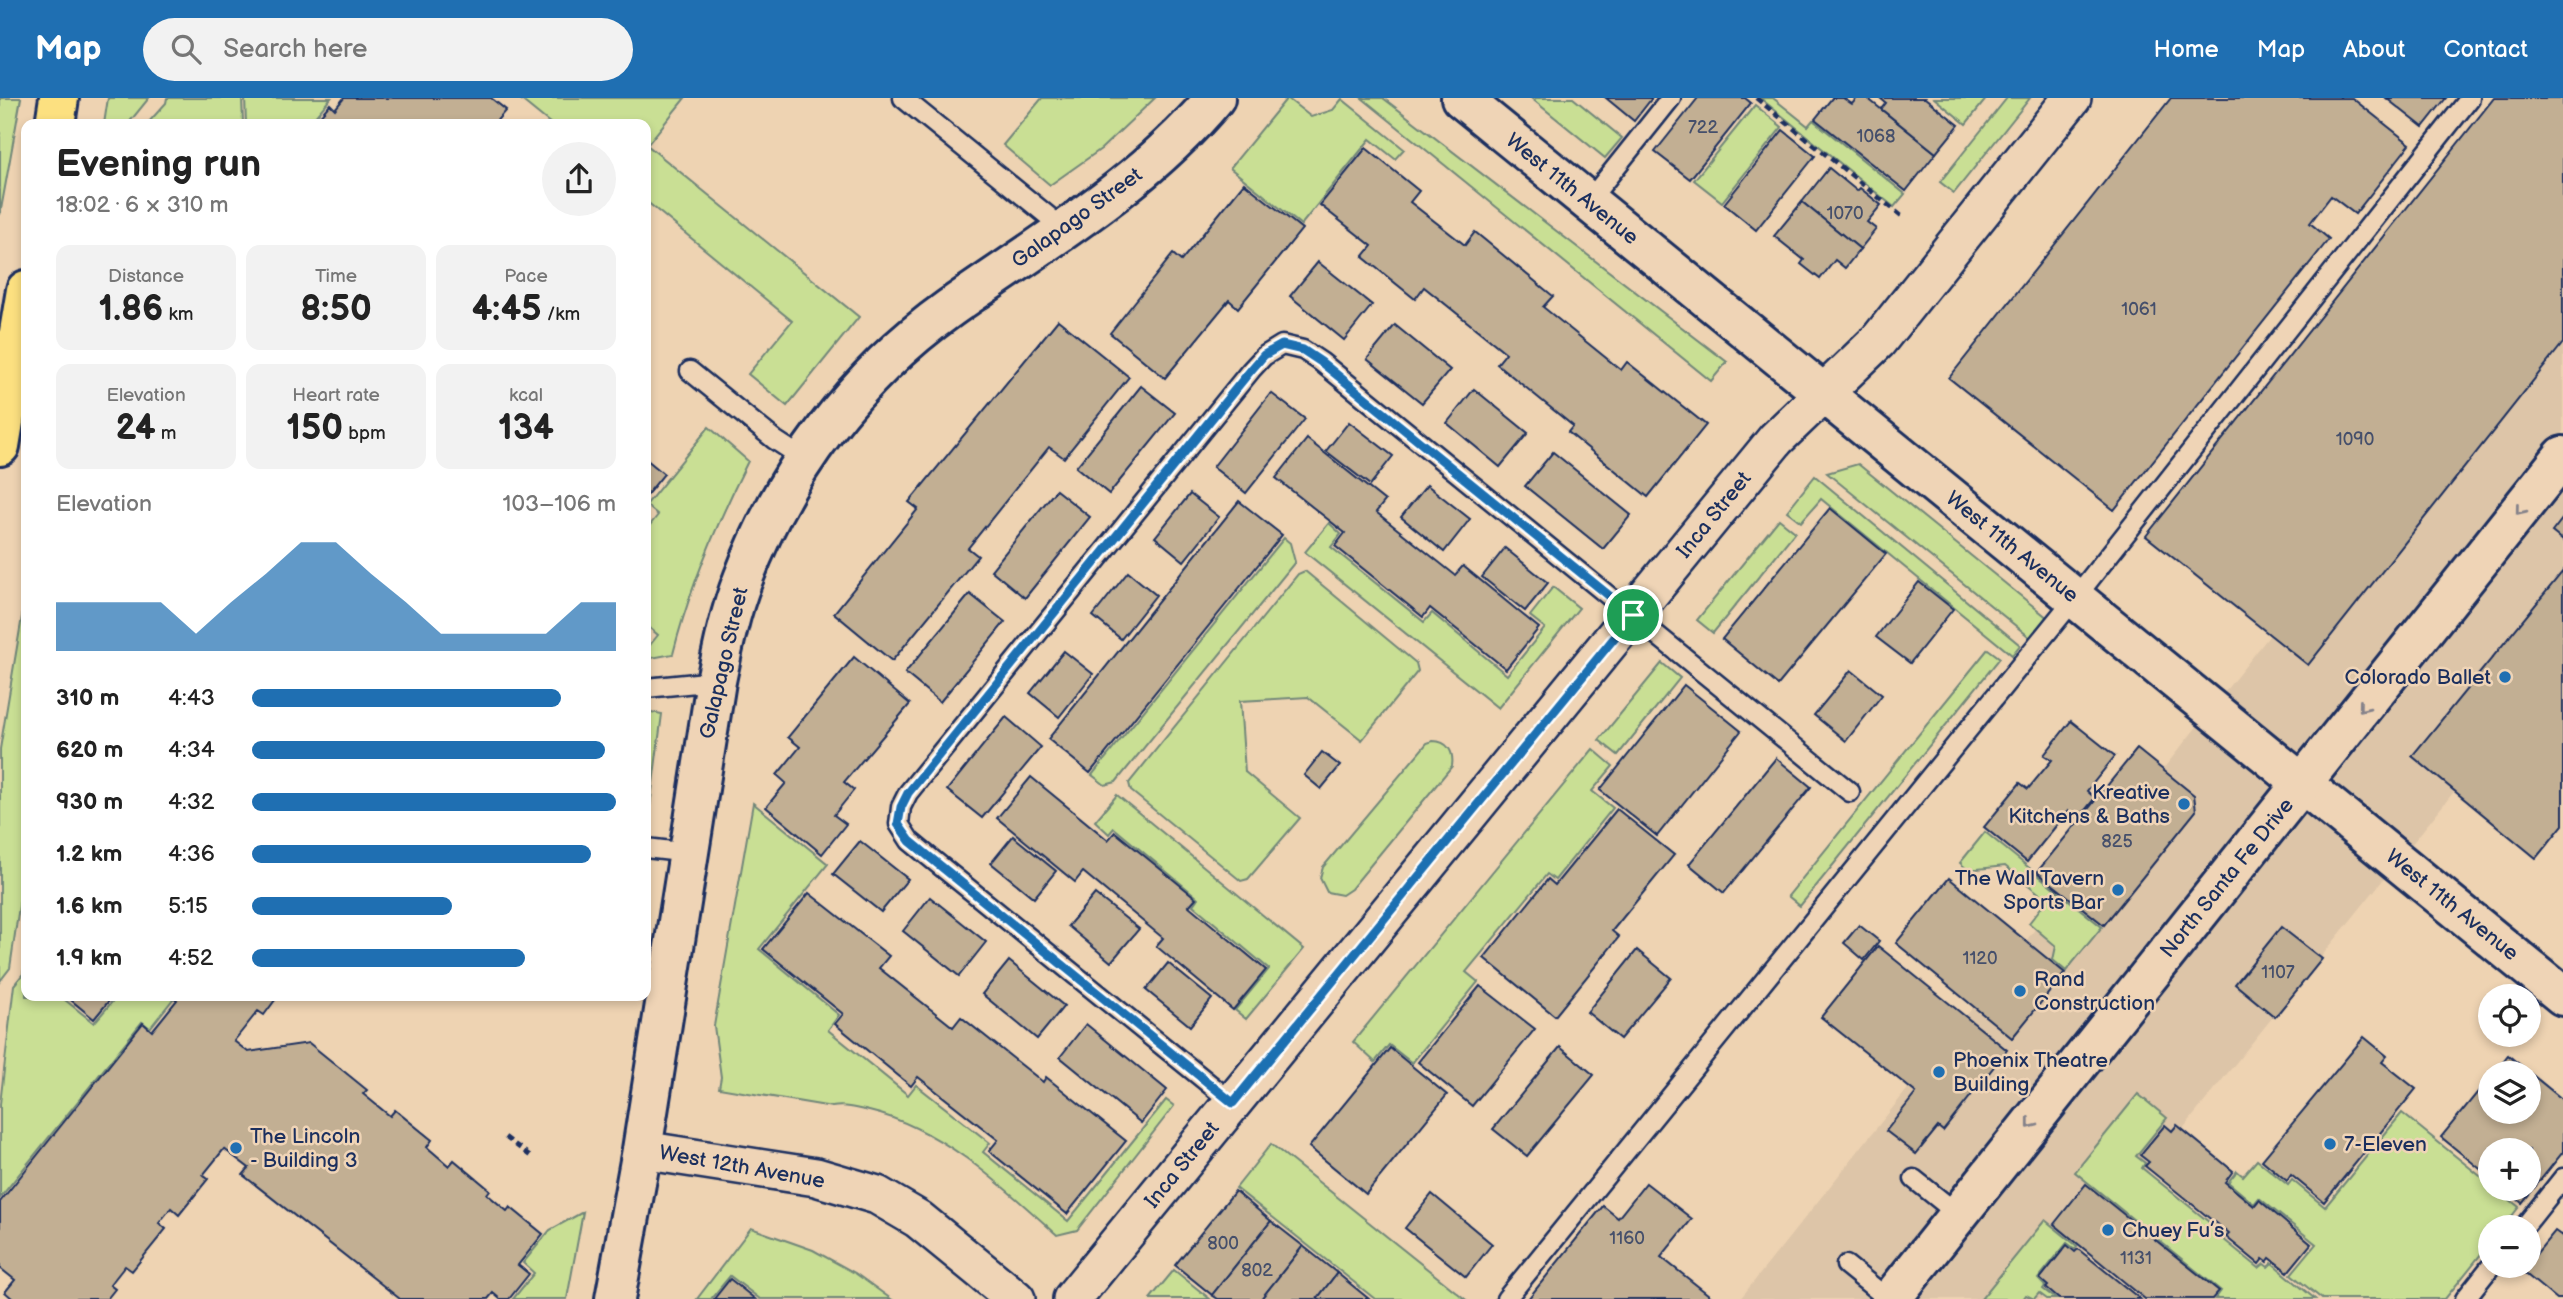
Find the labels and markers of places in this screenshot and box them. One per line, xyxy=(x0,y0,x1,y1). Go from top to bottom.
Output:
pin xyxy=(1603,585,1663,645)
place label: Colorado Ballet xyxy=(2345,665,2492,690)
marker: Colorado Ballet xyxy=(2497,669,2513,685)
place label: Kreative Kitchens & Baths xyxy=(2008,780,2170,829)
marker: Kreative Kitchens & Baths xyxy=(2176,796,2192,812)
place label: The Wall Tavern Sports Bar xyxy=(1955,866,2104,915)
marker: The Wall Tavern Sports Bar xyxy=(2110,882,2126,898)
place label: Rand Construction xyxy=(2034,967,2155,1016)
marker: Rand Construction xyxy=(2012,983,2028,999)
place label: Phoenix Theatre Building xyxy=(1953,1048,2108,1097)
marker: Phoenix Theatre Building xyxy=(1931,1064,1947,1080)
place label: The Lincoln - Building 3 xyxy=(250,1124,360,1173)
place label: 7-Eleven xyxy=(2344,1132,2427,1157)
marker: 7-Eleven xyxy=(2322,1136,2338,1152)
marker: The Lincoln - Building 3 xyxy=(228,1140,244,1156)
place label: Chuey Fu’s xyxy=(2122,1218,2224,1243)
marker: Chuey Fu’s xyxy=(2100,1222,2116,1238)

